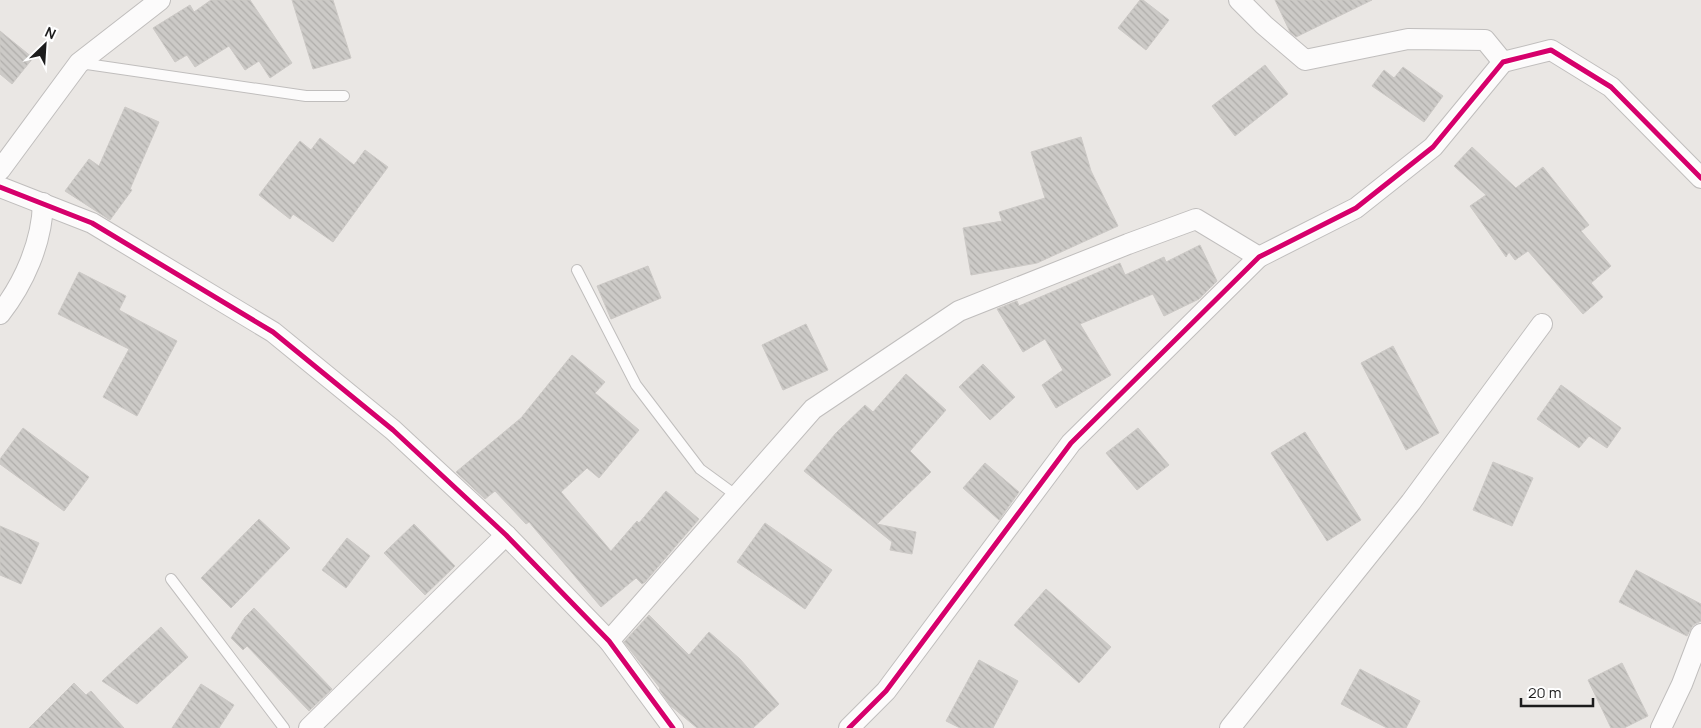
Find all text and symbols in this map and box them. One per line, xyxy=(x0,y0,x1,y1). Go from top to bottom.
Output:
north arrow xyxy=(20,20,70,70)
text: N xyxy=(42,22,59,44)
scale bar xyxy=(1521,676,1594,708)
text: 20 m xyxy=(1528,682,1561,703)

